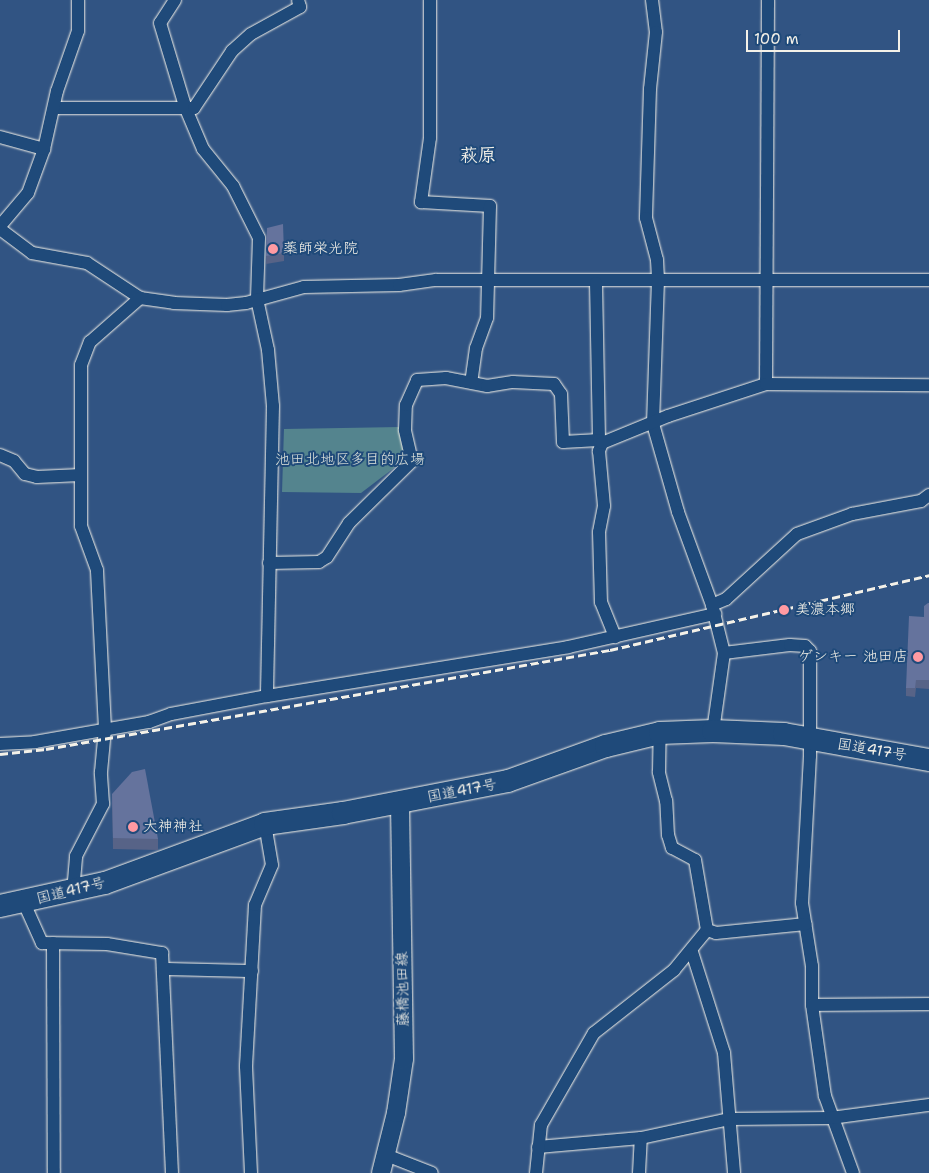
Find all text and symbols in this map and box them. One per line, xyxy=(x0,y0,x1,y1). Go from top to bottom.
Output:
scale bar xyxy=(749,20,903,52)
text: 100 m xyxy=(754,29,799,49)
district label: 萩原 xyxy=(460,144,496,166)
place label: 薬師栄光院 xyxy=(283,240,358,258)
marker: 薬師栄光院 xyxy=(267,243,279,255)
park label: 池田北地区多目的広場 xyxy=(275,451,425,469)
place label: 美濃本郷 xyxy=(795,601,855,619)
marker: 美濃本郷 xyxy=(777,603,791,617)
place label: ゲンキー 池田店 xyxy=(798,648,908,666)
marker: ゲンキー 池田店 xyxy=(912,651,924,663)
street label: 国道417号 xyxy=(836,735,908,765)
street label: 国道417号 xyxy=(426,775,498,807)
place label: 大神神社 xyxy=(143,818,203,836)
marker: 大神神社 xyxy=(127,821,139,833)
street label: 国道417号 xyxy=(34,874,108,908)
street label: 藤橋池田線 xyxy=(393,951,413,1027)

